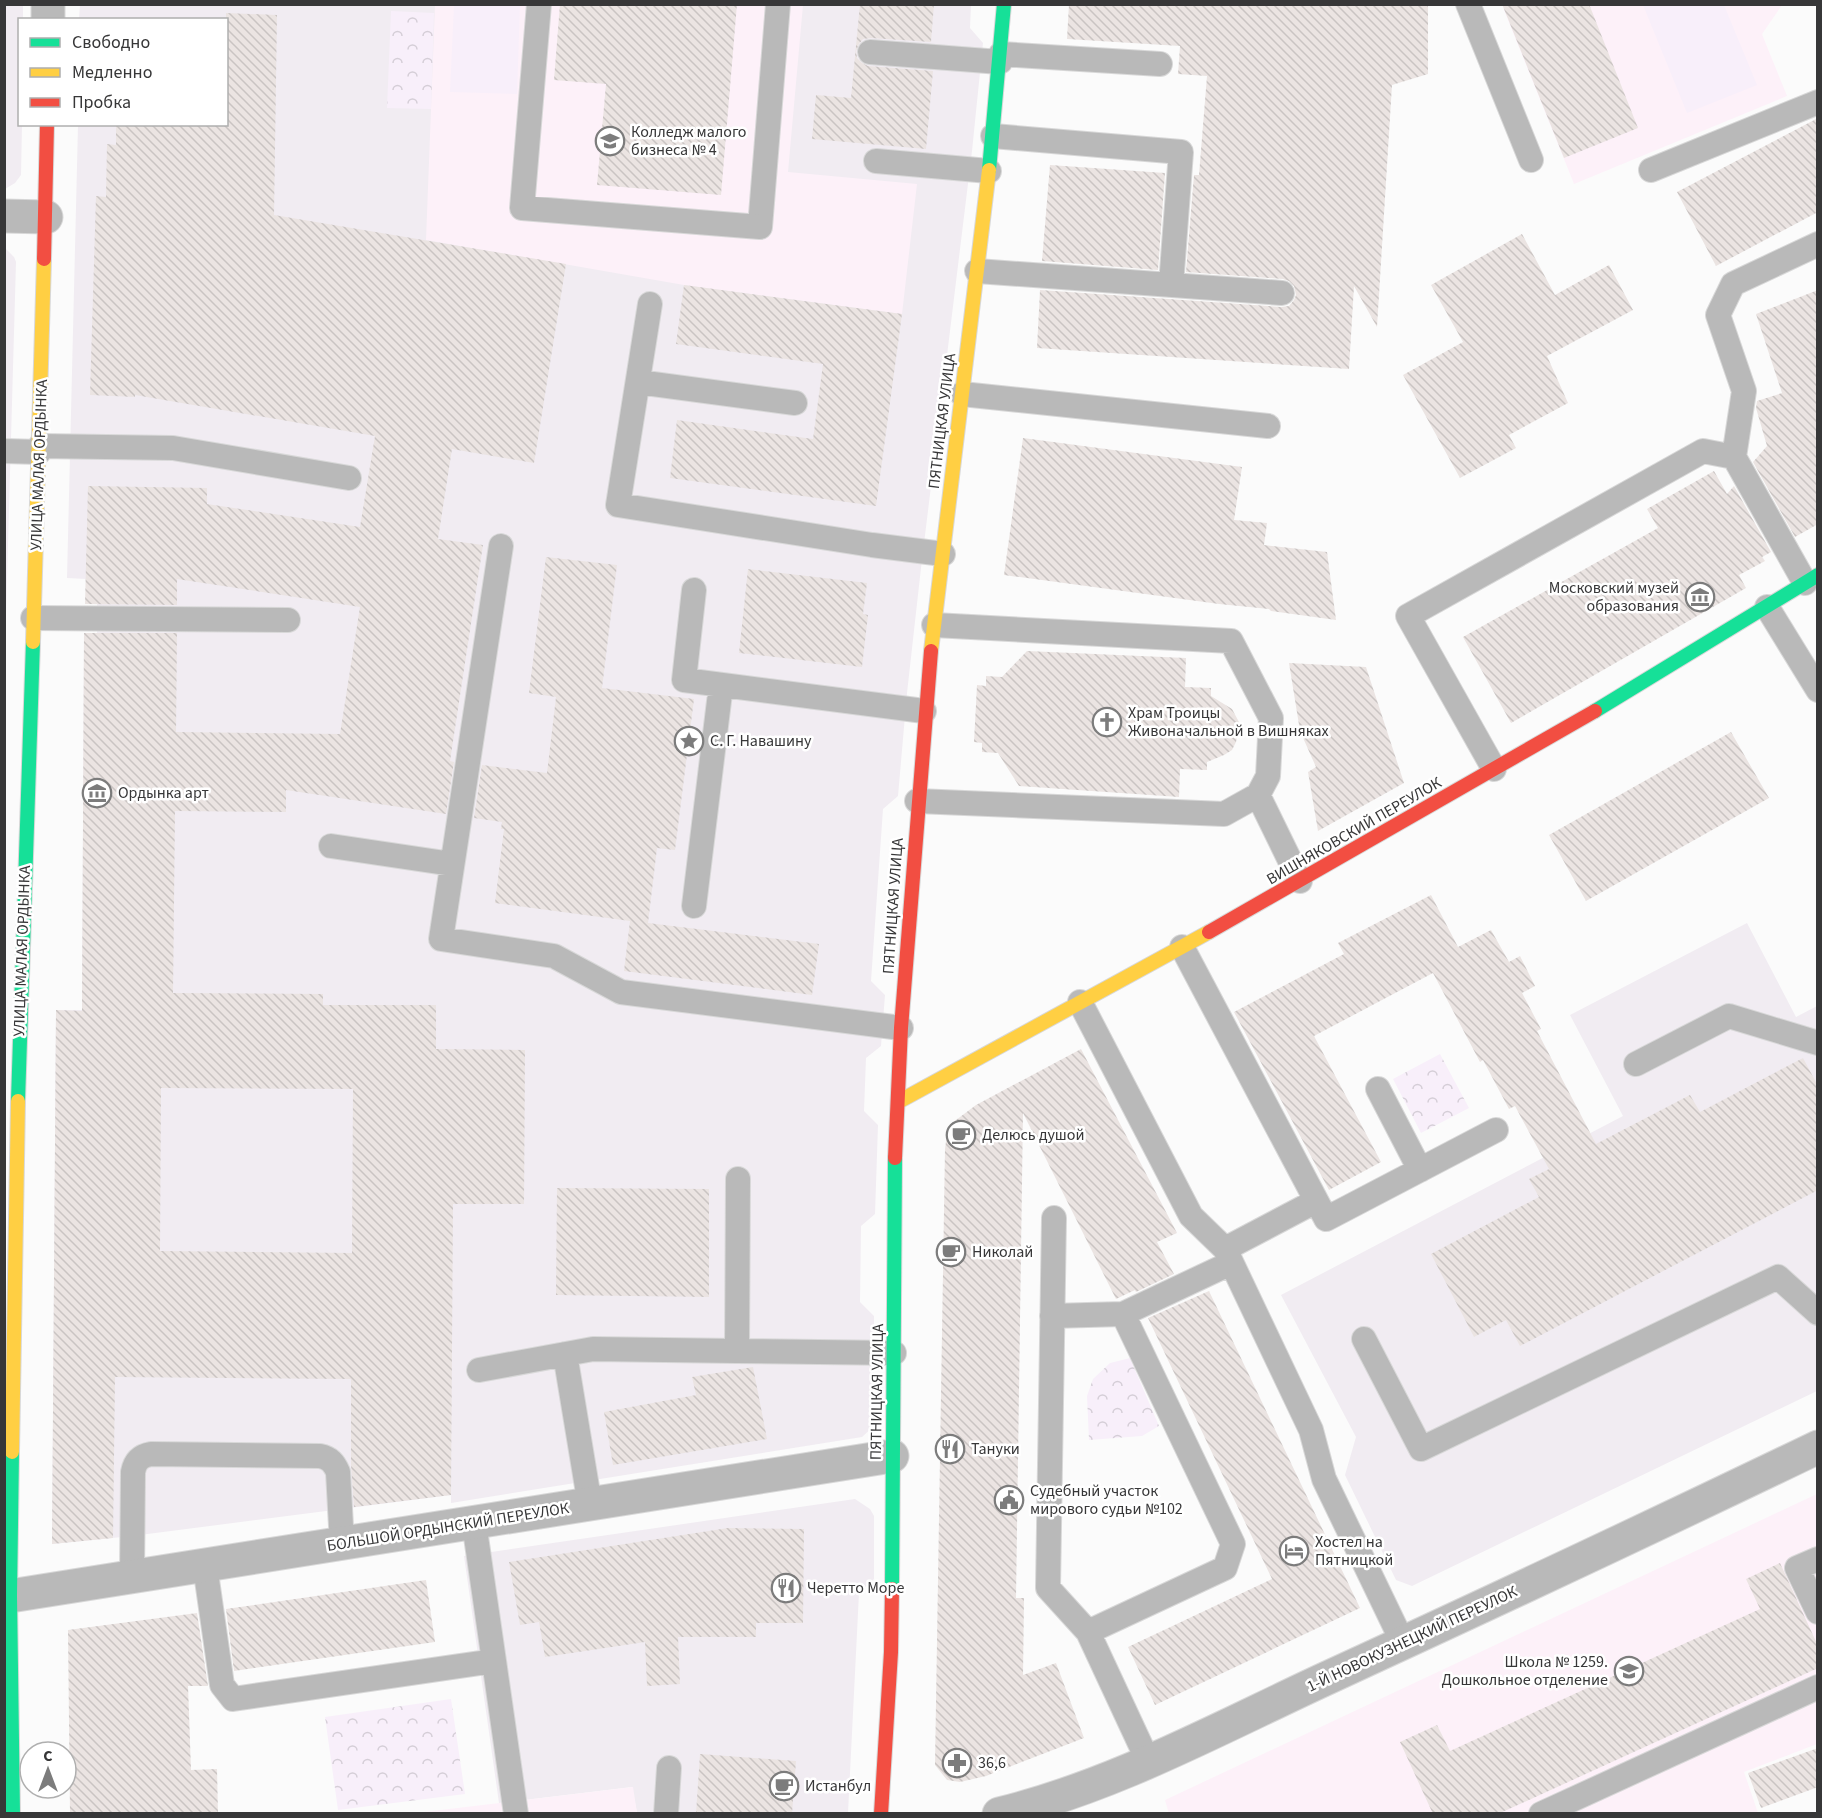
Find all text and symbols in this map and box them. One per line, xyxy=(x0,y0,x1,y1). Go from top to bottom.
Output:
legend xyxy=(18,18,228,126)
text: Свободно xyxy=(72,30,150,55)
text: Медленно xyxy=(72,60,152,85)
text: Пробка xyxy=(72,90,131,115)
place label: Колледж малого бизнеса № 4 xyxy=(631,121,747,161)
school or university icon: Колледж малого бизнеса № 4 xyxy=(594,125,626,157)
street label: ПЯТНИЦКАЯ УЛИЦА xyxy=(923,352,961,490)
street label: УЛИЦА МАЛАЯ ОРДЫНКА xyxy=(25,379,53,551)
place label: Московский музей образования xyxy=(1549,577,1679,617)
museum icon: Московский музей образования xyxy=(1684,581,1716,613)
place label: Храм Троицы Живоначальной в Вишняках xyxy=(1128,702,1329,742)
church icon: Храм Троицы Живоначальной в Вишняках xyxy=(1091,706,1123,738)
place icon: С. Г. Навашину xyxy=(673,725,705,757)
place label: С. Г. Навашину xyxy=(710,730,812,752)
street label: ВИШНЯКОВСКИЙ ПЕРЕУЛОК xyxy=(1262,771,1446,890)
museum icon: Ордынка арт xyxy=(81,777,113,809)
place label: Ордынка арт xyxy=(118,782,209,804)
street label: ПЯТНИЦКАЯ УЛИЦА xyxy=(877,837,909,975)
street label: УЛИЦА МАЛАЯ ОРДЫНКА xyxy=(8,865,36,1037)
cafe icon: Делюсь душой xyxy=(945,1119,977,1151)
place label: Делюсь душой xyxy=(982,1124,1085,1146)
cafe icon: Николай xyxy=(935,1236,967,1268)
place label: Николай xyxy=(972,1241,1033,1263)
street label: ПЯТНИЦКАЯ УЛИЦА xyxy=(865,1323,889,1460)
restaurant icon: Тануки xyxy=(934,1433,966,1465)
place label: Тануки xyxy=(971,1438,1020,1460)
place label: Судебный участок мирового судьи №102 xyxy=(1030,1480,1183,1520)
public building icon: Судебный участок мирового судьи №102 xyxy=(993,1484,1025,1516)
street label: БОЛЬШОЙ ОРДЫНСКИЙ ПЕРЕУЛОК xyxy=(325,1497,571,1557)
place label: Хостел на Пятницкой xyxy=(1315,1531,1393,1571)
hotel icon: Хостел на Пятницкой xyxy=(1278,1535,1310,1567)
restaurant icon: Черетто Море xyxy=(770,1572,802,1604)
place label: Черетто Море xyxy=(807,1577,904,1599)
street label: 1-Й НОВОКУЗНЕЦКИЙ ПЕРЕУЛОК xyxy=(1303,1580,1521,1697)
place label: Школа № 1259. Дошкольное отделение xyxy=(1441,1651,1608,1691)
school or university icon: Школа № 1259. Дошкольное отделение xyxy=(1613,1655,1645,1687)
north arrow xyxy=(18,1740,78,1800)
text: С xyxy=(43,1745,53,1767)
pharmacy icon: 36,6 xyxy=(941,1747,973,1779)
place label: 36,6 xyxy=(978,1752,1006,1774)
cafe icon: Истанбул xyxy=(768,1770,800,1802)
place label: Истанбул xyxy=(805,1775,871,1797)

